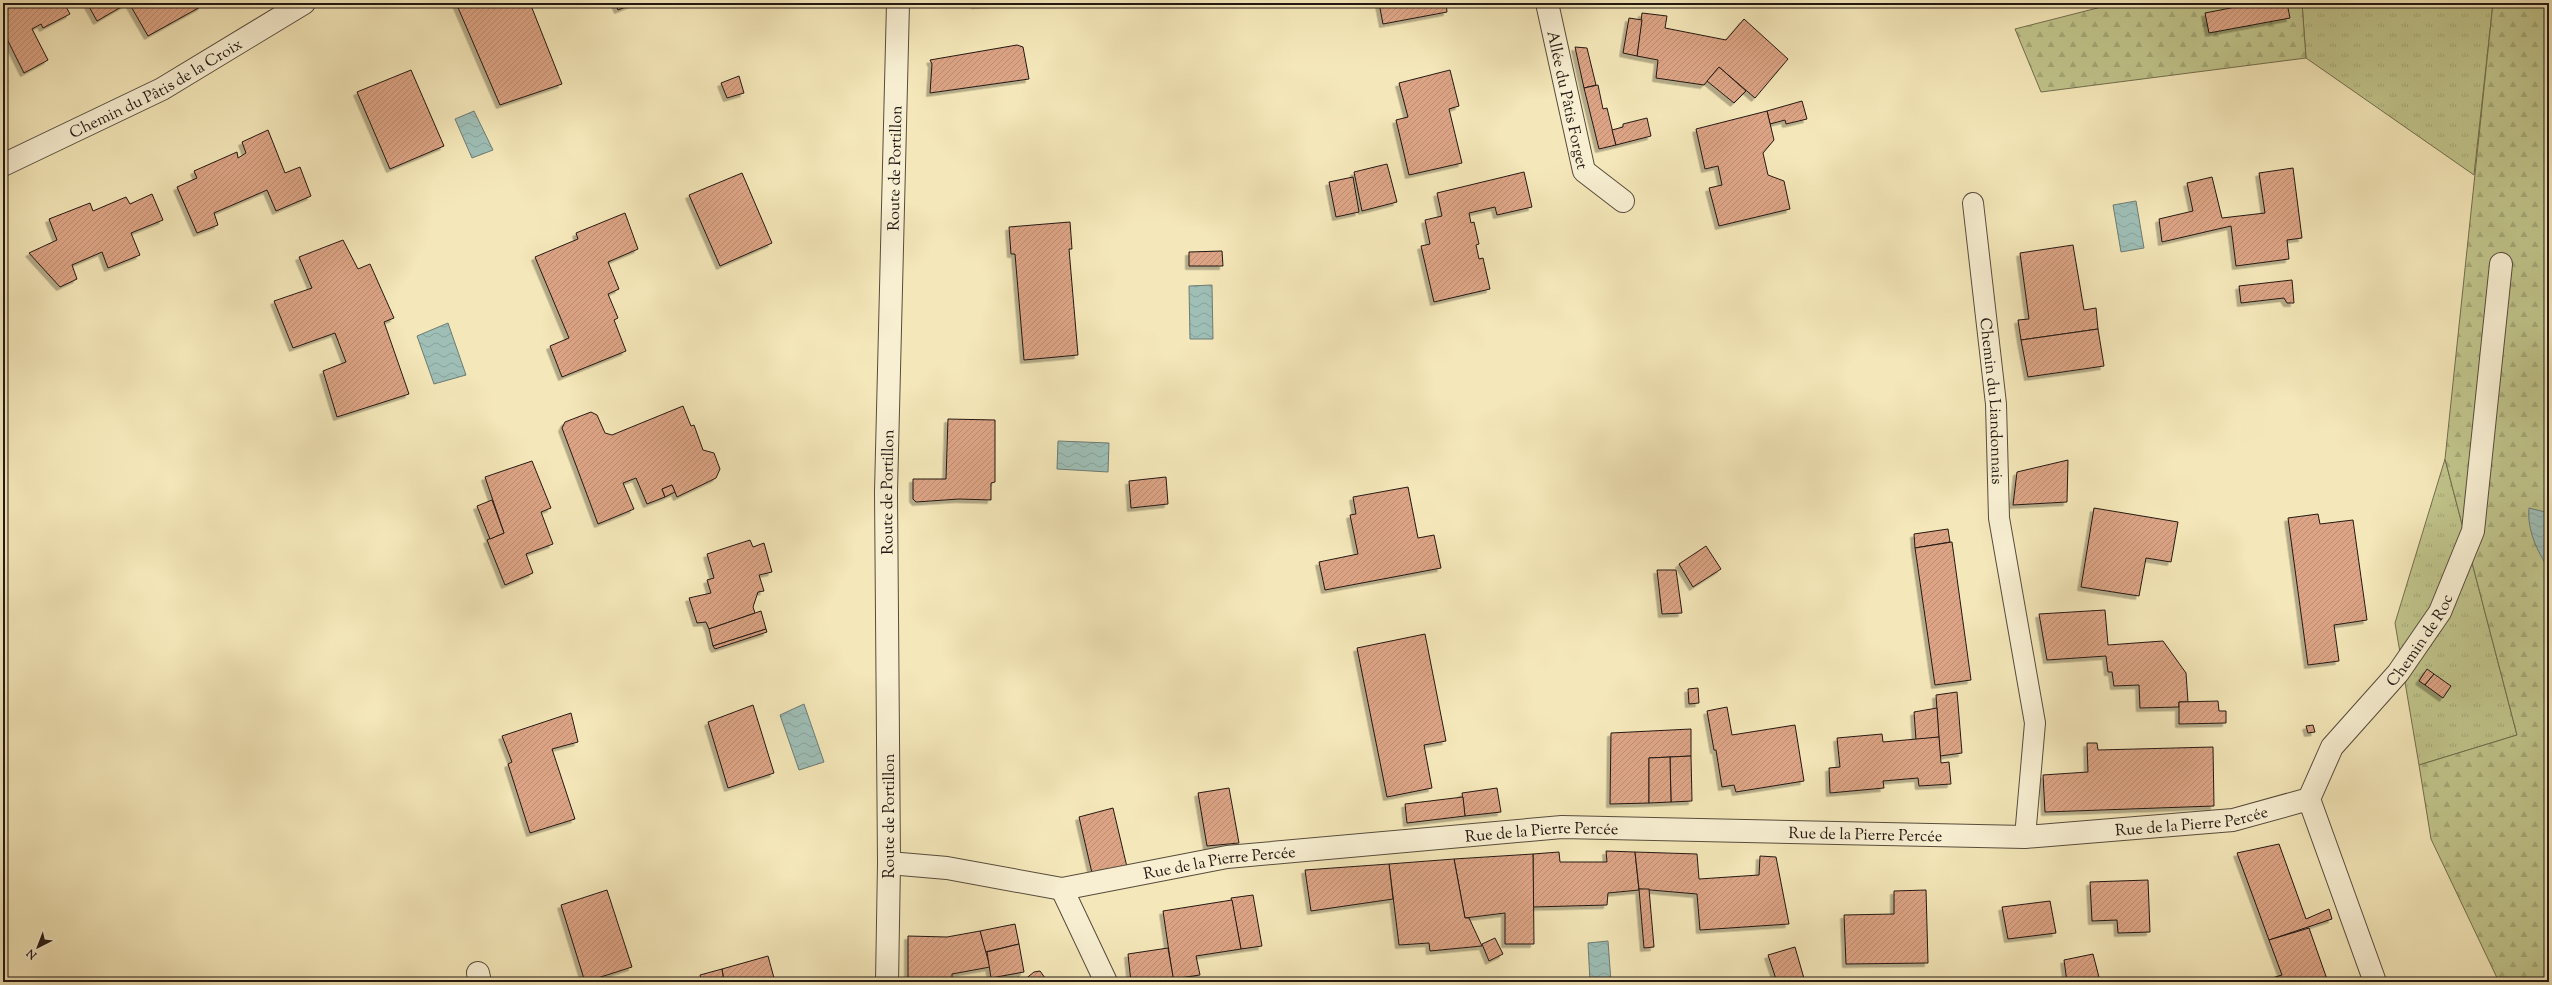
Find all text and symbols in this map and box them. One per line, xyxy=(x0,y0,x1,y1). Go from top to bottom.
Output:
street label: Allée du Pâtis Forget xyxy=(1539,29,1592,172)
street label: Chemin du Pâtis de la Croix xyxy=(66,34,248,146)
street label: Route de Portillon xyxy=(883,105,909,231)
street label: Chemin du Liandonnais xyxy=(1972,316,2007,485)
street label: Route de Portillon xyxy=(877,429,902,555)
street label: Chemin de Roc xyxy=(2382,591,2460,693)
street label: Route de Portillon xyxy=(879,753,902,879)
street label: Rue de la Pierre Percée xyxy=(2114,802,2271,844)
street label: Rue de la Pierre Percée xyxy=(1464,818,1619,850)
street label: Rue de la Pierre Percée xyxy=(1788,823,1943,849)
street label: Rue de la Pierre Percée xyxy=(1142,842,1297,887)
north arrow xyxy=(18,927,58,967)
text: N xyxy=(23,945,41,963)

